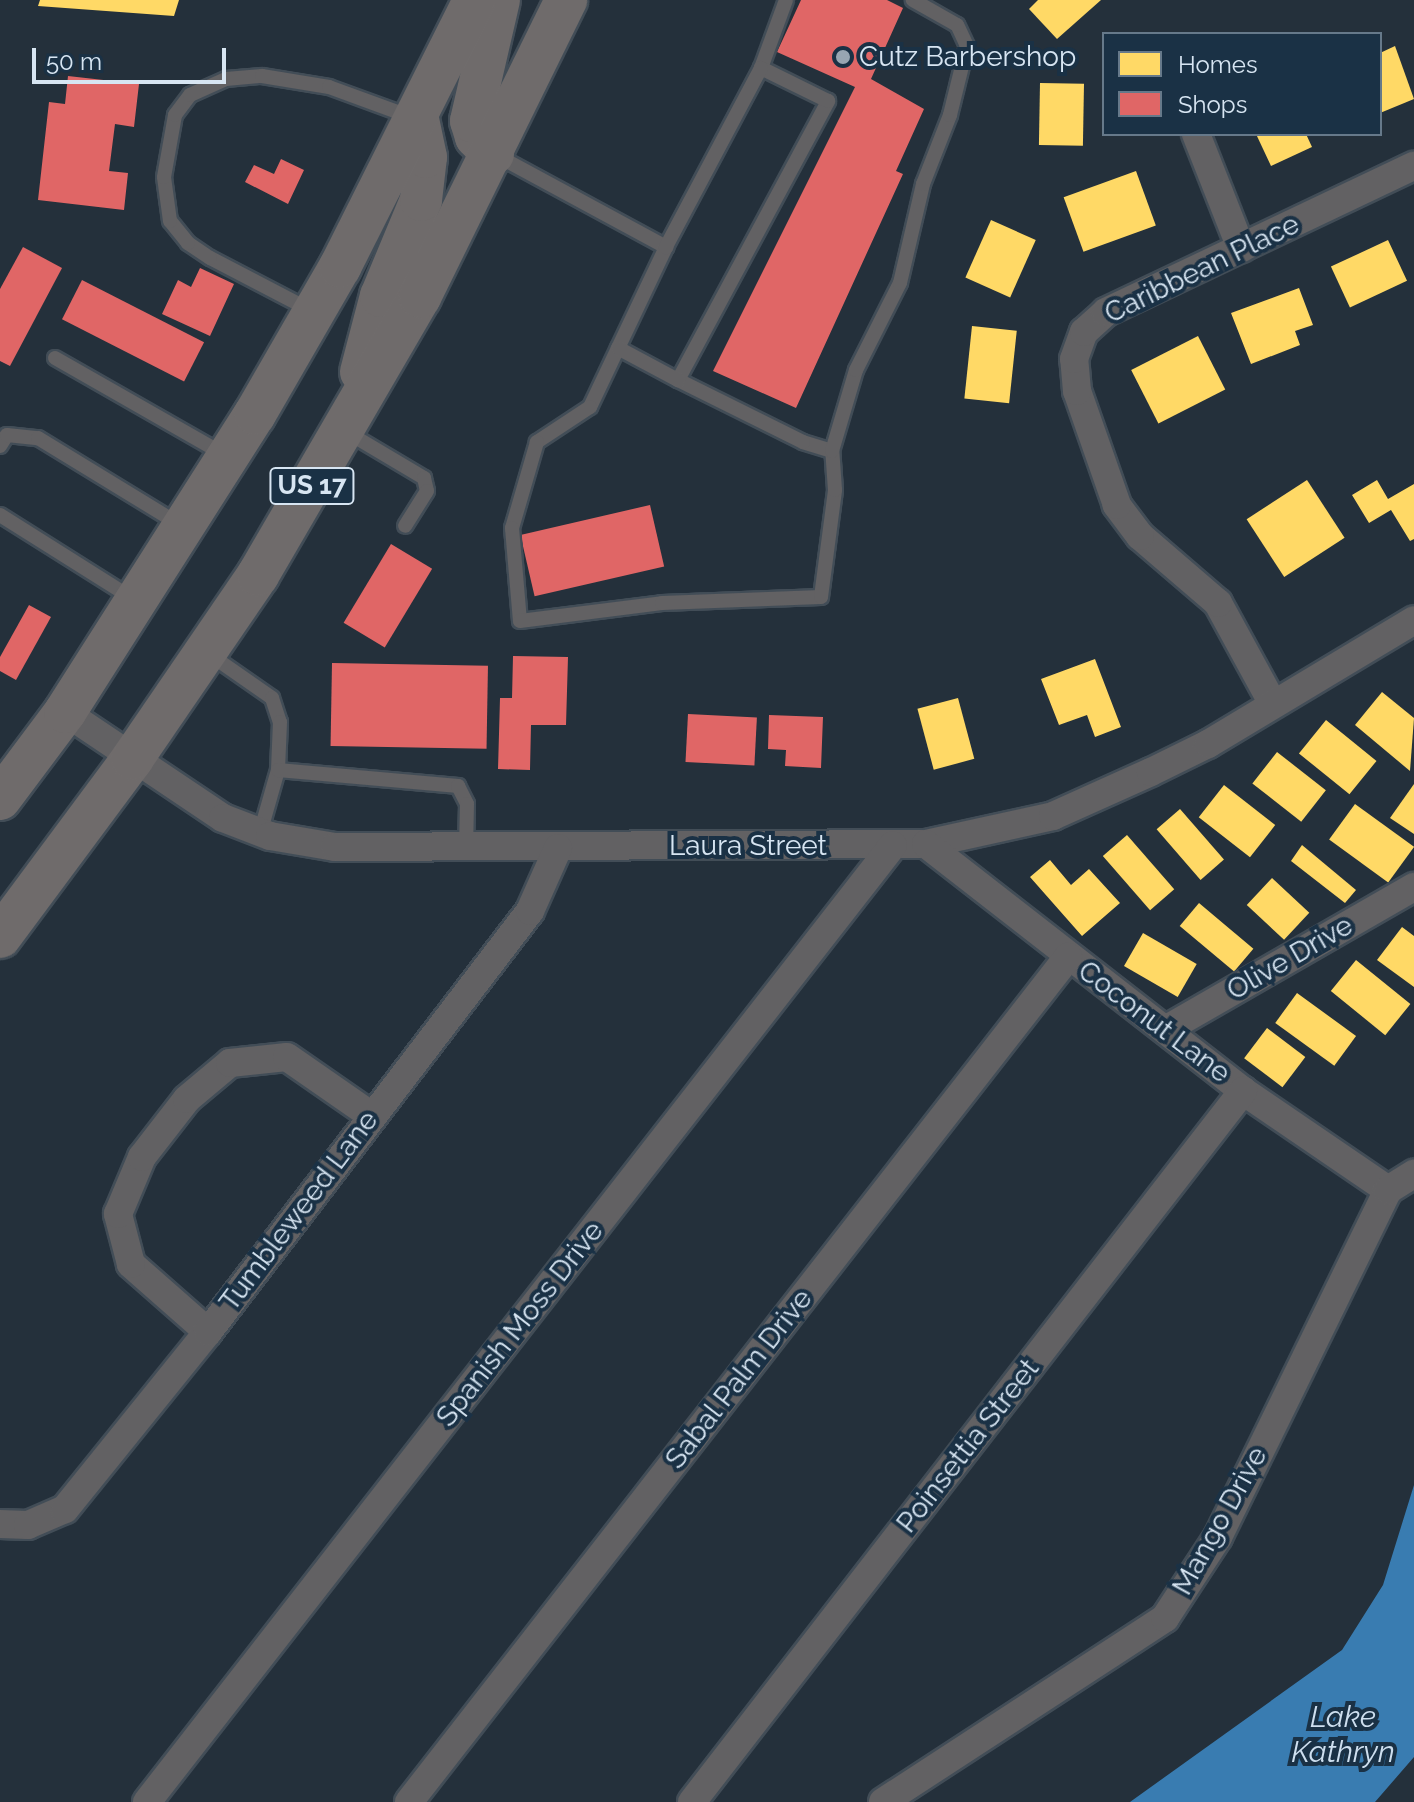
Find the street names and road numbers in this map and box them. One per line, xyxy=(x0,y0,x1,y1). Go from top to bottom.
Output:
street label: Caribbean Place xyxy=(1099,207,1305,331)
road number: US 17 xyxy=(268,464,356,508)
street label: Laura Street xyxy=(669,829,827,863)
street label: Olive Drive xyxy=(1221,909,1359,1007)
street label: Coconut Lane xyxy=(1071,954,1237,1090)
street label: Tumbleweed Lane xyxy=(213,1104,385,1318)
street label: Spanish Moss Drive xyxy=(430,1215,610,1433)
street label: Sabal Palm Drive xyxy=(658,1282,820,1476)
street label: Poinsettia Street xyxy=(890,1353,1046,1539)
street label: Mango Drive xyxy=(1166,1441,1274,1601)

